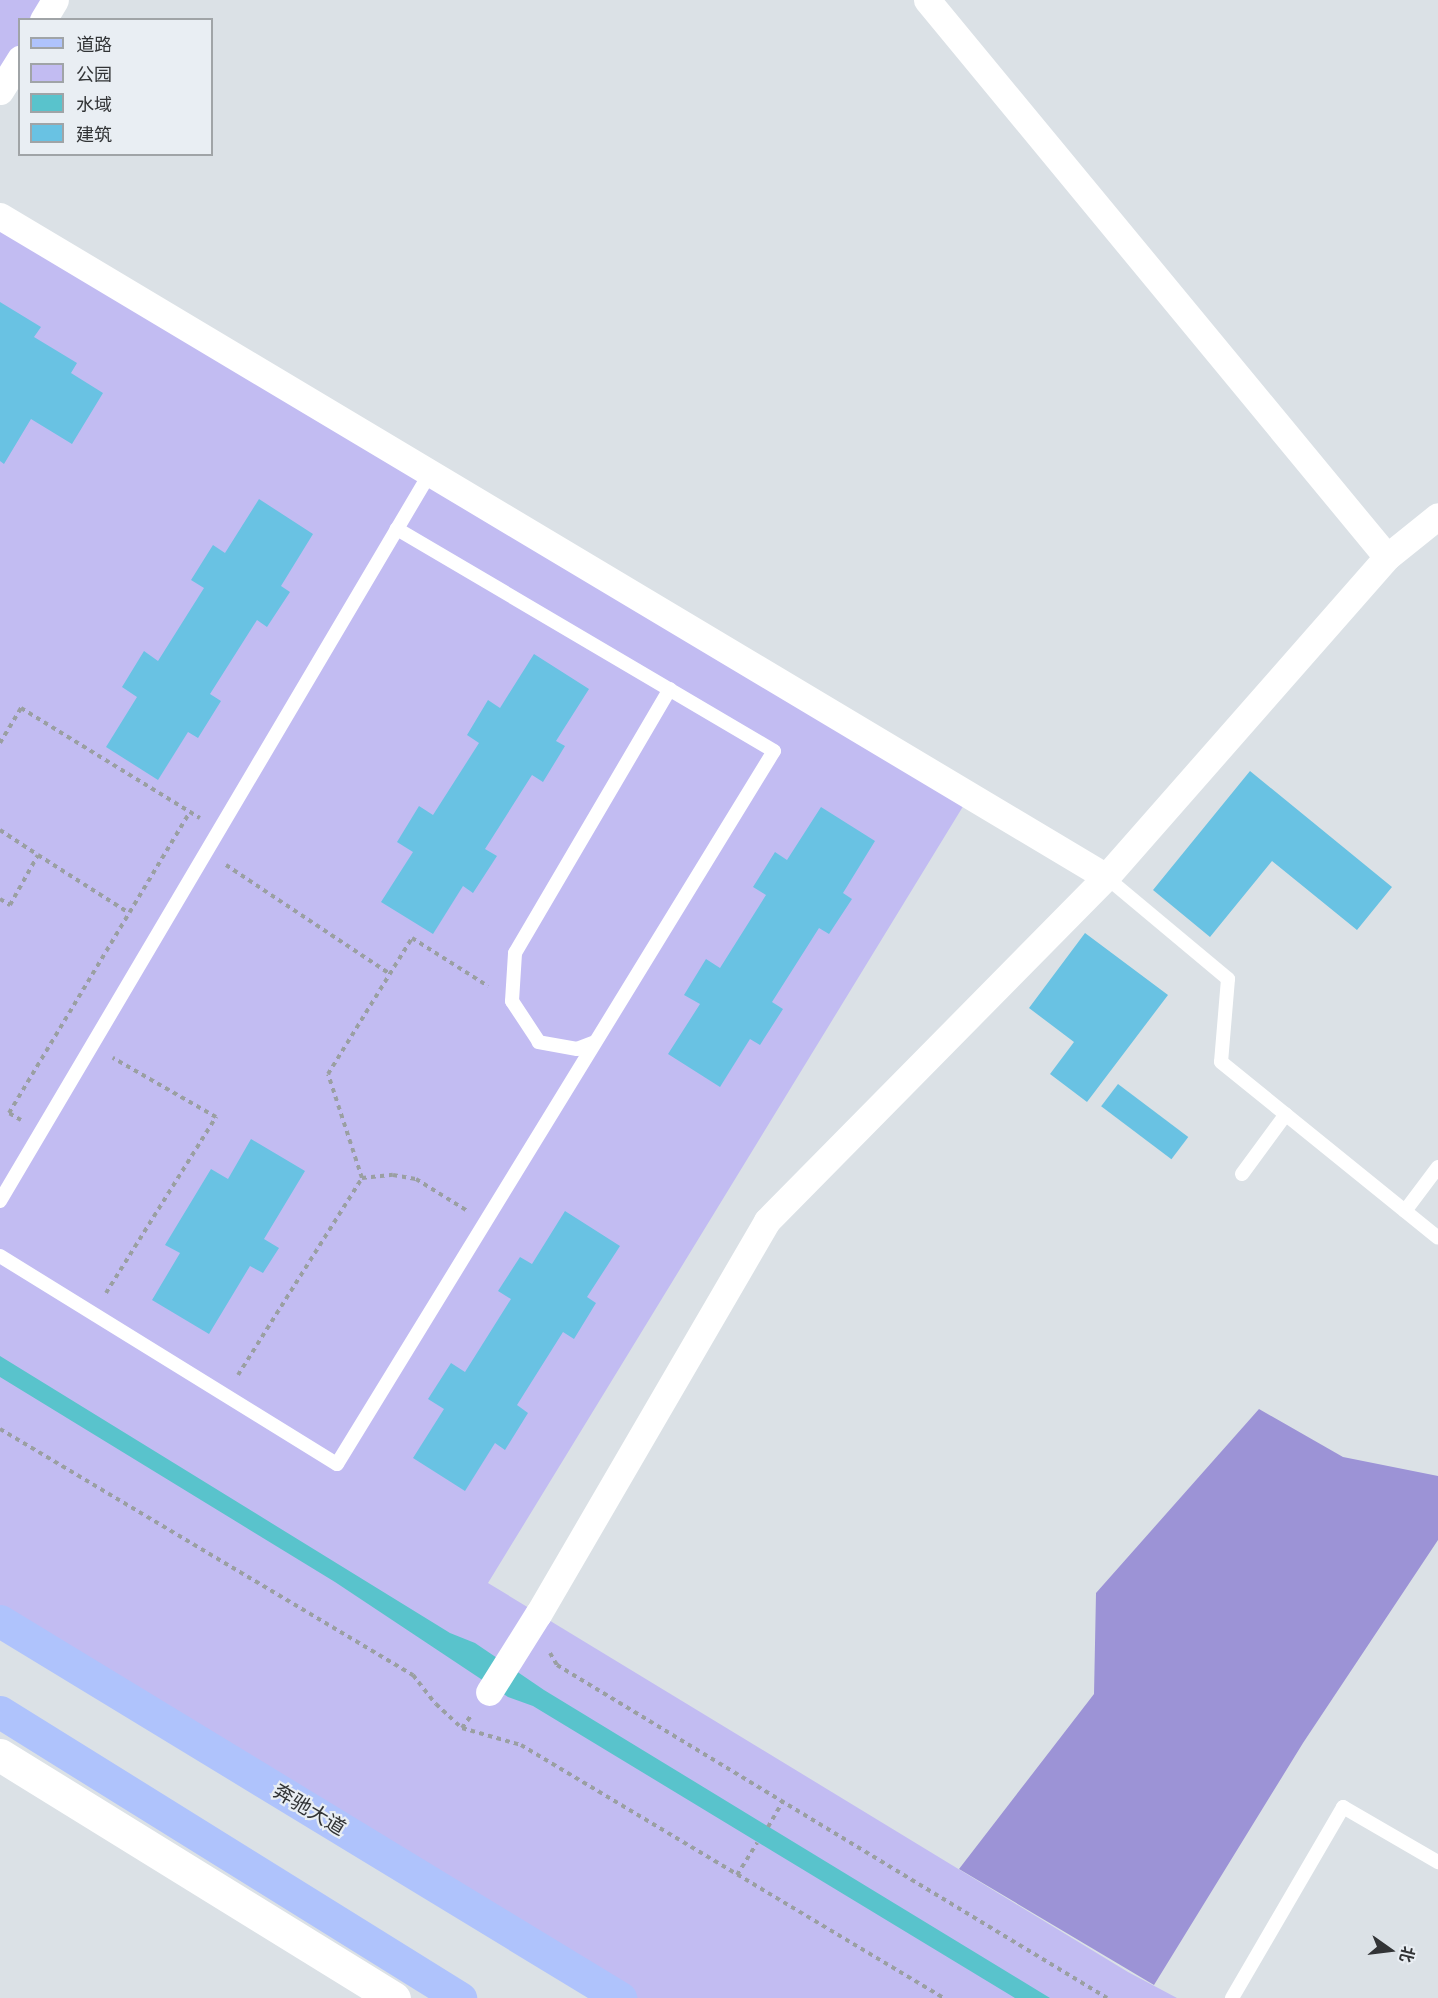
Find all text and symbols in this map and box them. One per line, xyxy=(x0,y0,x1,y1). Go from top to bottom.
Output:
legend xyxy=(18,18,213,156)
text: 道路 xyxy=(76,34,112,54)
text: 公园 xyxy=(76,64,112,84)
text: 水域 xyxy=(76,94,112,114)
text: 建筑 xyxy=(76,124,112,144)
street label: 奔驰大道 xyxy=(270,1778,350,1840)
north arrow xyxy=(1360,1920,1420,1980)
text: 北 xyxy=(1397,1944,1418,1964)

